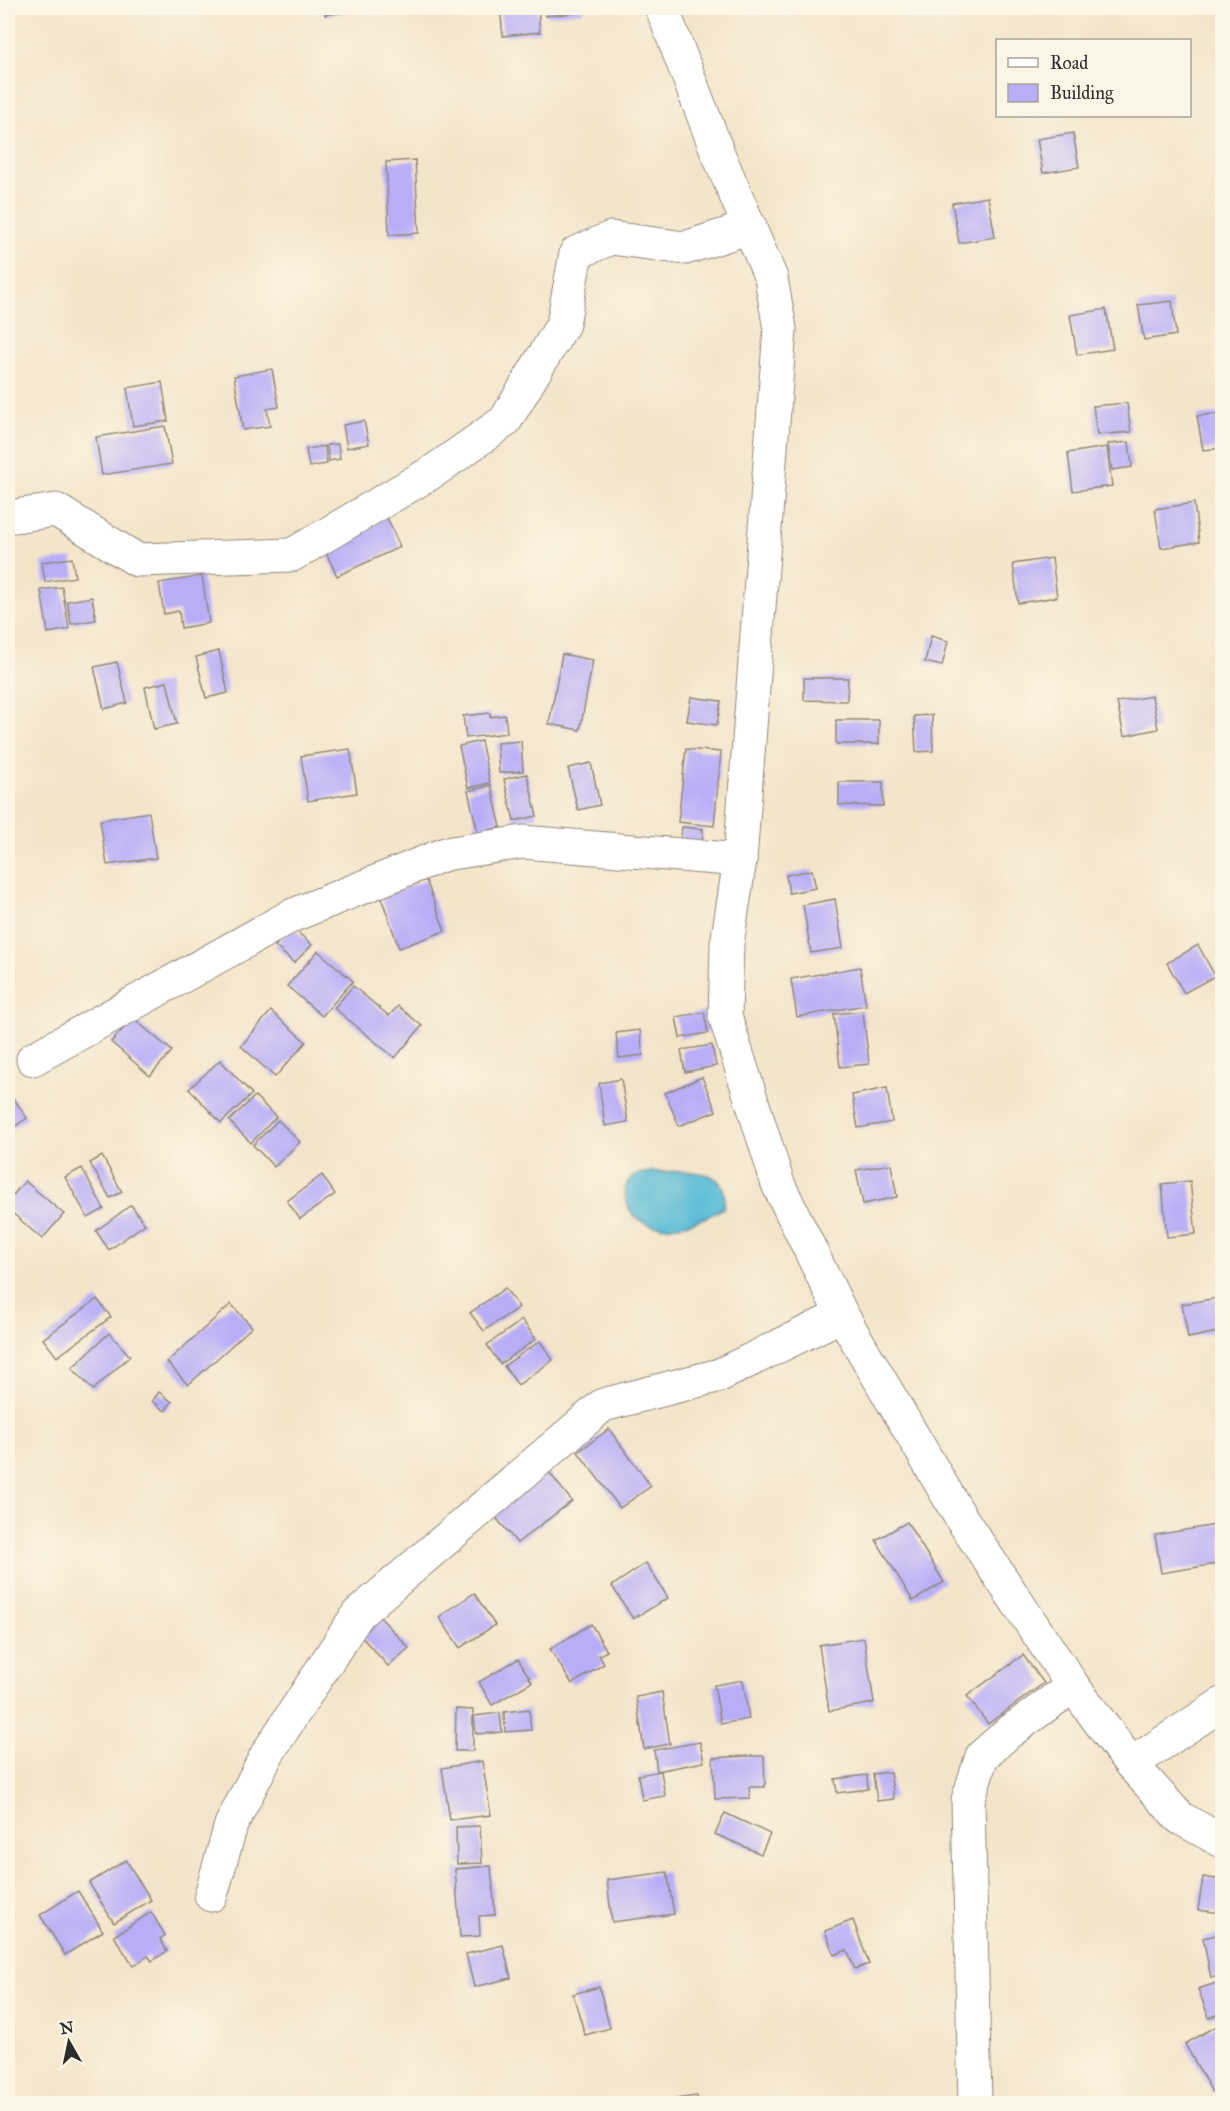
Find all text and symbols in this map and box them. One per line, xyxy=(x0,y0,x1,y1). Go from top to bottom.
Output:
legend xyxy=(996,39,1191,117)
text: Road xyxy=(1050,52,1088,74)
text: Building xyxy=(1050,82,1114,105)
north arrow xyxy=(39,2012,99,2072)
text: N xyxy=(59,2017,75,2038)

